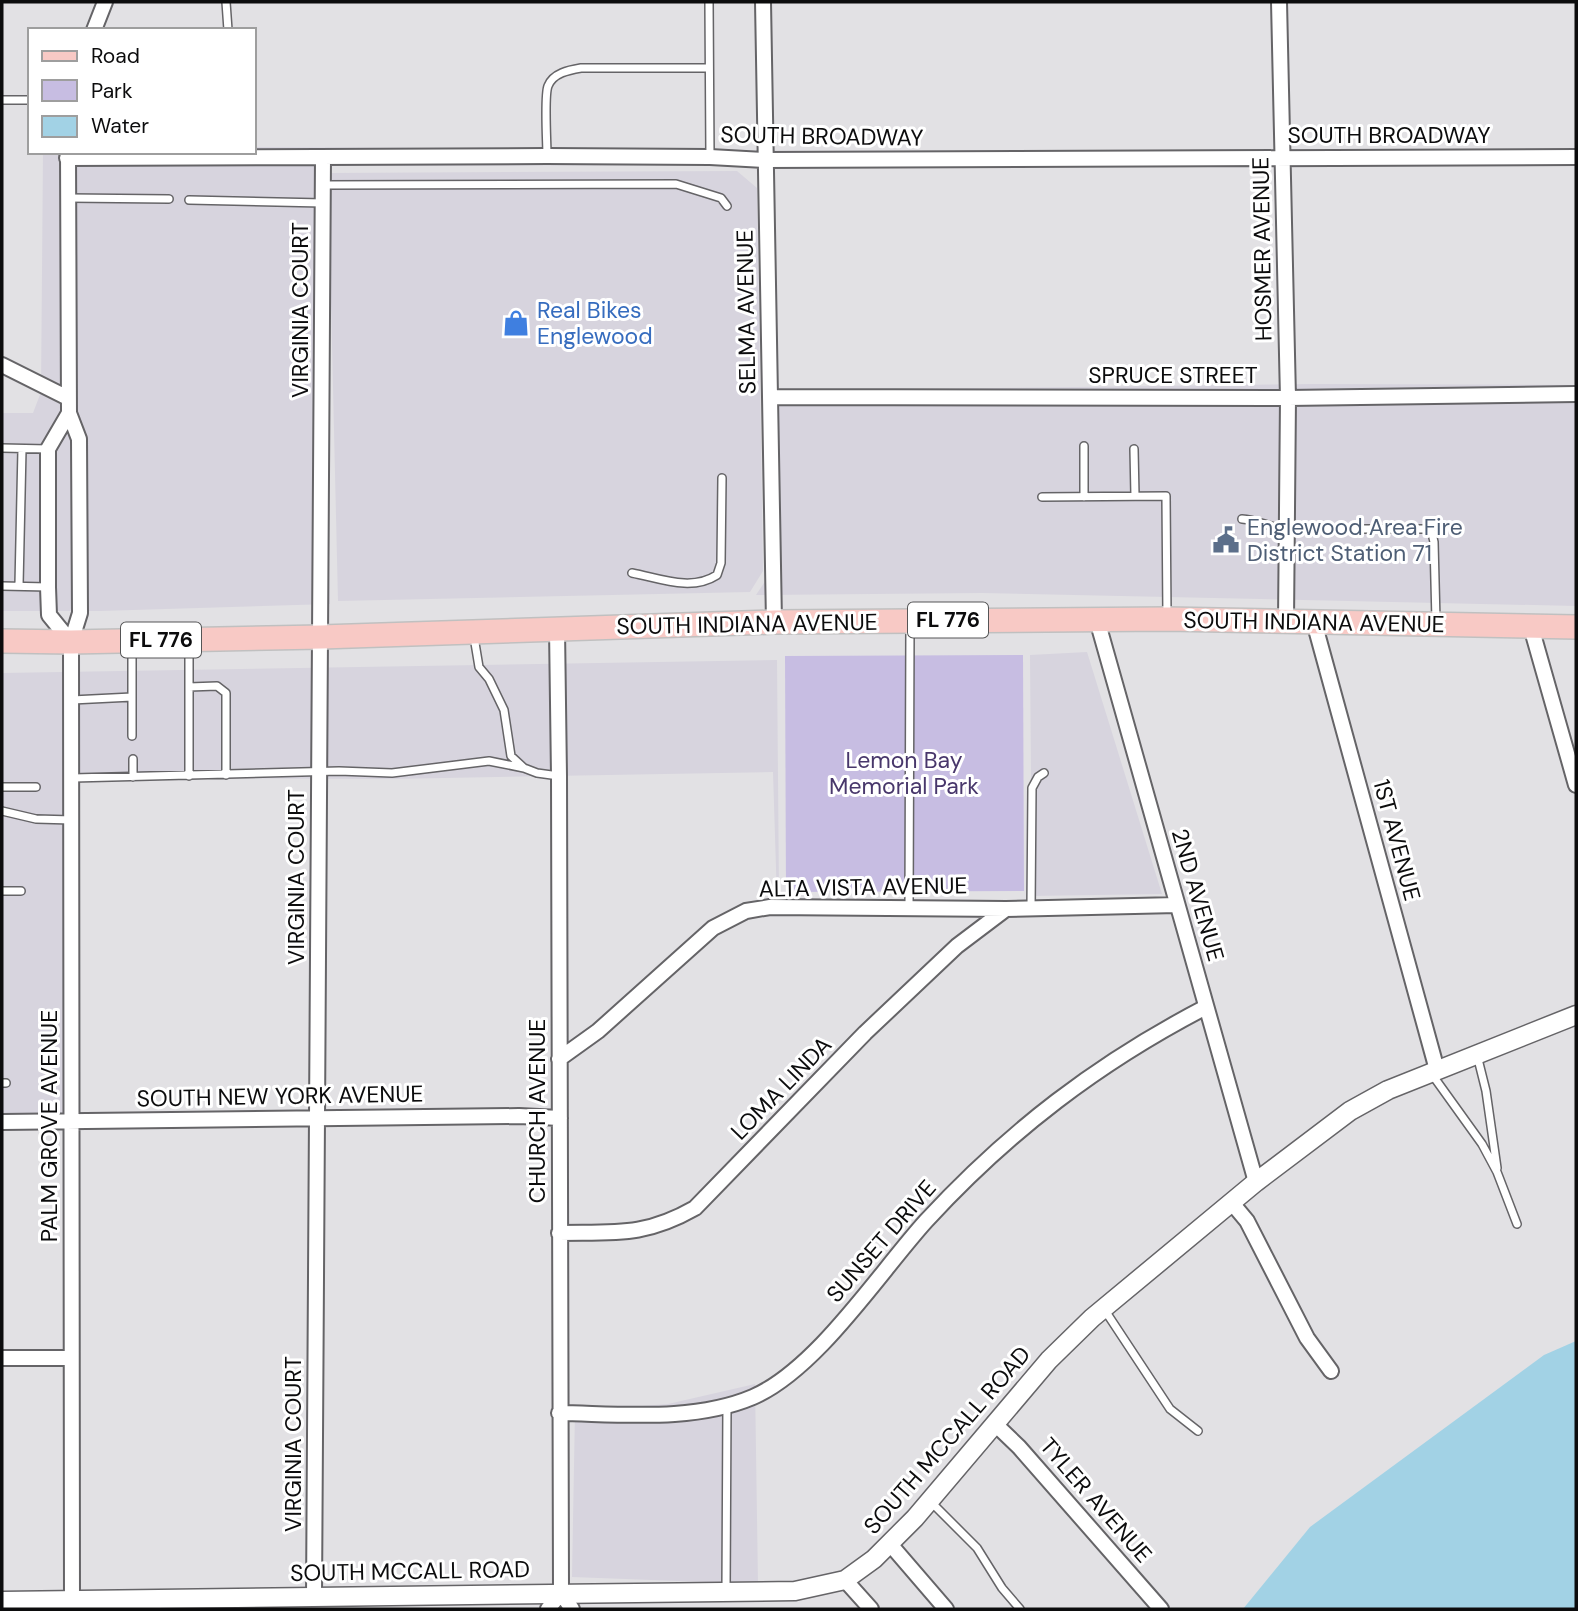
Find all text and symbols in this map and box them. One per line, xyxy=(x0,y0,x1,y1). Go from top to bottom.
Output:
legend xyxy=(28,28,256,154)
text: Road xyxy=(91,42,140,70)
text: Park xyxy=(91,77,133,105)
text: Water xyxy=(91,112,149,140)
street label: SOUTH BROADWAY xyxy=(720,119,924,153)
street label: SOUTH BROADWAY xyxy=(1287,120,1491,150)
street label: HOSMER AVENUE xyxy=(1245,157,1279,341)
street label: VIRGINIA COURT xyxy=(285,222,315,398)
street label: SELMA AVENUE xyxy=(730,229,762,395)
place label: Real Bikes Englewood xyxy=(537,295,653,351)
shop icon: Real Bikes Englewood xyxy=(501,308,531,338)
street label: SPRUCE STREET xyxy=(1088,360,1258,390)
place label: Englewood Area Fire District Station 71 xyxy=(1247,512,1463,568)
public building icon: Englewood Area Fire District Station 71 xyxy=(1211,525,1241,555)
road number: FL 776 xyxy=(908,602,988,638)
street label: SOUTH INDIANA AVENUE xyxy=(1183,605,1445,639)
street label: SOUTH INDIANA AVENUE xyxy=(616,607,878,641)
road number: FL 776 xyxy=(121,622,201,658)
park label: Lemon Bay Memorial Park xyxy=(829,745,979,801)
street label: 1ST AVENUE xyxy=(1366,776,1428,904)
street label: VIRGINIA COURT xyxy=(281,789,311,965)
street label: 2ND AVENUE xyxy=(1165,825,1231,965)
street label: ALTA VISTA AVENUE xyxy=(758,870,968,904)
street label: PALM GROVE AVENUE xyxy=(34,1010,64,1242)
street label: CHURCH AVENUE xyxy=(522,1019,552,1203)
street label: LOMA LINDA xyxy=(724,1030,838,1146)
street label: SOUTH NEW YORK AVENUE xyxy=(136,1078,424,1114)
street label: SUNSET DRIVE xyxy=(820,1173,942,1309)
street label: SOUTH MCCALL ROAD xyxy=(857,1340,1037,1540)
street label: VIRGINIA COURT xyxy=(278,1356,308,1532)
street label: TYLER AVENUE xyxy=(1033,1431,1159,1569)
street label: SOUTH MCCALL ROAD xyxy=(290,1554,530,1588)

